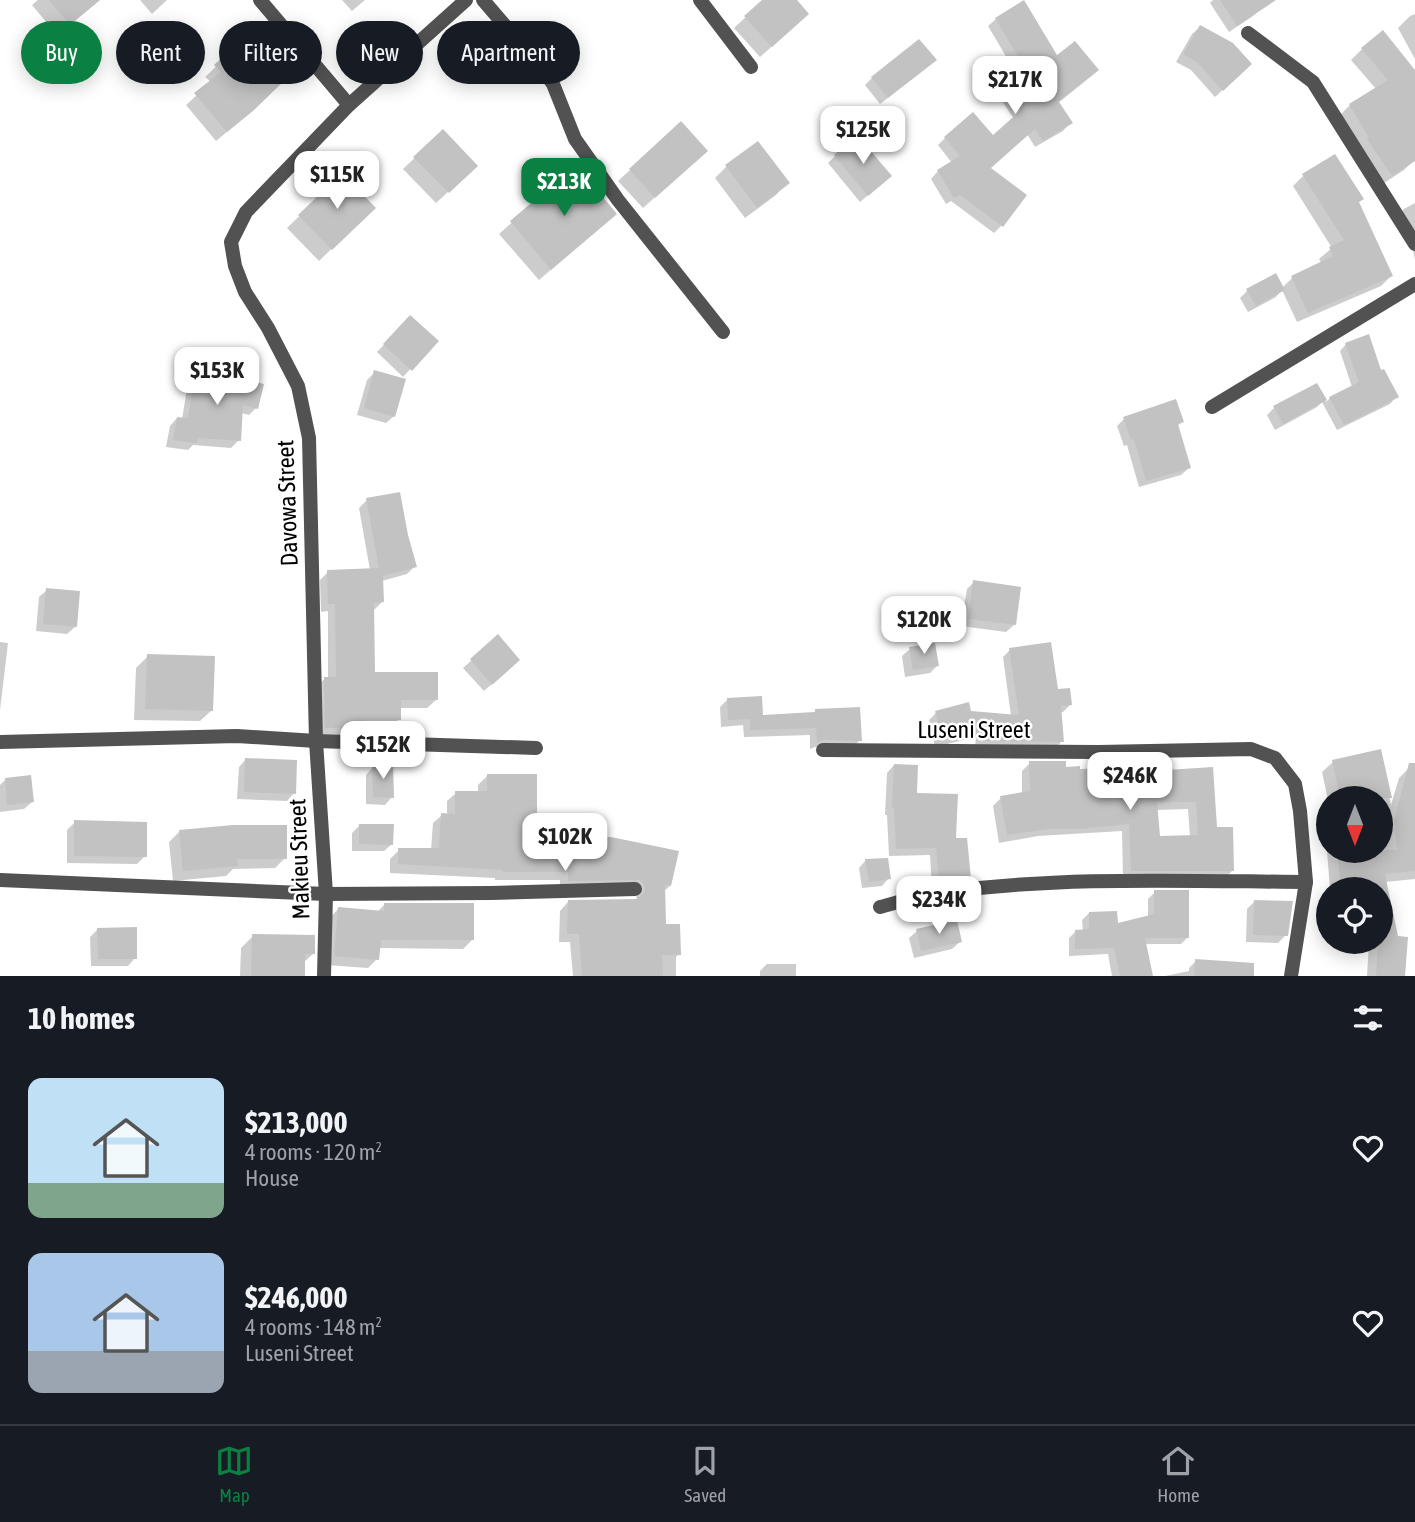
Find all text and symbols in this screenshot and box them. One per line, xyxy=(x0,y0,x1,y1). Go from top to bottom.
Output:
chip: Buy xyxy=(21,21,102,84)
chip: Rent xyxy=(116,21,205,84)
chip: Filters xyxy=(219,21,322,84)
chip: New xyxy=(336,21,423,84)
chip: Apartment xyxy=(437,21,580,84)
pin: $217K xyxy=(966,57,1064,116)
text: $217K xyxy=(988,66,1042,92)
pin: $125K xyxy=(814,106,912,166)
text: $125K xyxy=(836,116,890,142)
pin: $115K xyxy=(288,152,386,211)
pin: $213K xyxy=(515,158,613,218)
text: $115K xyxy=(310,161,364,187)
text: $213K xyxy=(537,168,591,194)
pin: $153K xyxy=(168,348,266,407)
text: $153K xyxy=(190,357,244,383)
street label: Davowa Street xyxy=(271,439,303,567)
pin: $120K xyxy=(875,596,973,656)
text: $120K xyxy=(897,606,951,632)
street label: Luseni Street xyxy=(917,716,1031,743)
pin: $152K xyxy=(334,722,432,781)
text: $152K xyxy=(356,731,410,757)
pin: $246K xyxy=(1081,752,1179,812)
text: $246K xyxy=(1103,762,1157,788)
north arrow xyxy=(1316,786,1393,863)
map controls xyxy=(1316,786,1393,954)
street label: Makieu Street xyxy=(283,798,315,920)
pin: $102K xyxy=(516,814,614,873)
text: $102K xyxy=(538,823,592,849)
pin: $234K xyxy=(890,876,988,936)
button: locate xyxy=(1316,877,1393,954)
text: $234K xyxy=(912,886,966,912)
icon: filters xyxy=(1349,999,1387,1037)
text: 10 homes xyxy=(28,1001,135,1035)
text: $213,000 xyxy=(245,1105,348,1139)
icon: home xyxy=(84,1106,168,1190)
icon: heart xyxy=(1349,1129,1387,1167)
text: 4 rooms · 120 m² xyxy=(245,1139,382,1165)
text: House xyxy=(245,1165,299,1191)
text: $246,000 xyxy=(245,1280,348,1314)
icon: home xyxy=(84,1281,168,1365)
icon: heart xyxy=(1349,1304,1387,1342)
text: 4 rooms · 148 m² xyxy=(245,1314,382,1340)
text: Luseni Street xyxy=(245,1340,354,1366)
tab: Map xyxy=(215,1442,253,1506)
tab: Saved xyxy=(684,1442,726,1506)
tab: Home xyxy=(1157,1442,1200,1506)

